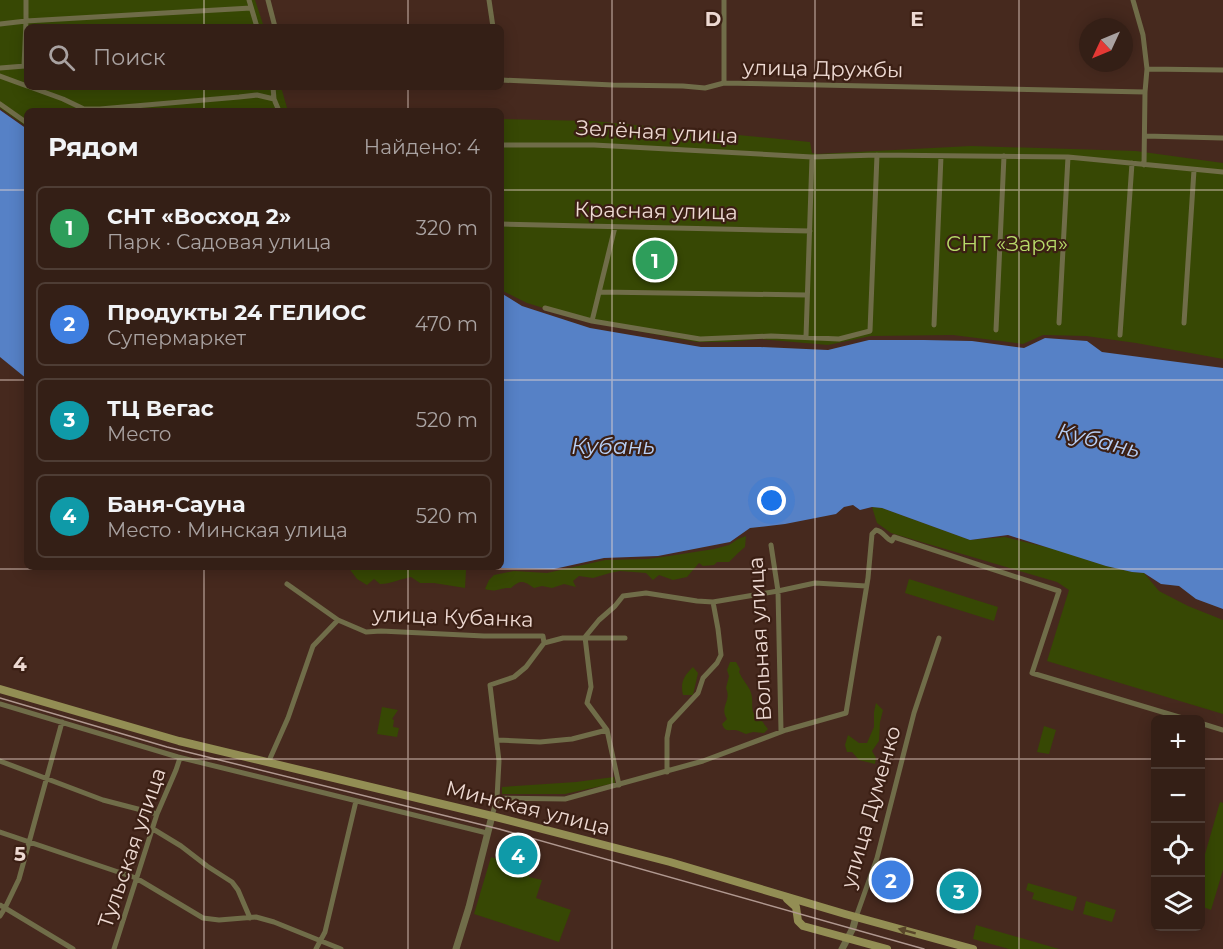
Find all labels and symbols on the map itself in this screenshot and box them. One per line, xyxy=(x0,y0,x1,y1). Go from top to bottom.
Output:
text: D xyxy=(705,7,721,31)
text: E xyxy=(910,7,924,31)
north arrow xyxy=(1079,18,1133,72)
street label: улица Дружбы xyxy=(741,55,904,82)
street label: Зелёная улица xyxy=(575,115,739,148)
street label: Красная улица xyxy=(574,197,738,224)
park label: СНТ «Заря» xyxy=(946,231,1068,256)
pin: 1 xyxy=(636,238,674,282)
water label: Кубань xyxy=(1055,417,1143,464)
water label: Кубань xyxy=(571,433,655,460)
your location xyxy=(757,486,786,515)
street label: Вольная улица xyxy=(743,556,776,722)
street label: улица Кубанка xyxy=(371,601,534,632)
text: 4 xyxy=(13,652,27,676)
street label: улица Думенко xyxy=(835,723,906,892)
street label: Тульская улица xyxy=(92,764,171,931)
street label: Минская улица xyxy=(443,775,613,840)
pin: 4 xyxy=(498,832,538,878)
text: 5 xyxy=(14,842,26,866)
pin: 2 xyxy=(872,858,910,902)
pin: 3 xyxy=(940,868,978,914)
one-way arrow xyxy=(898,926,916,935)

